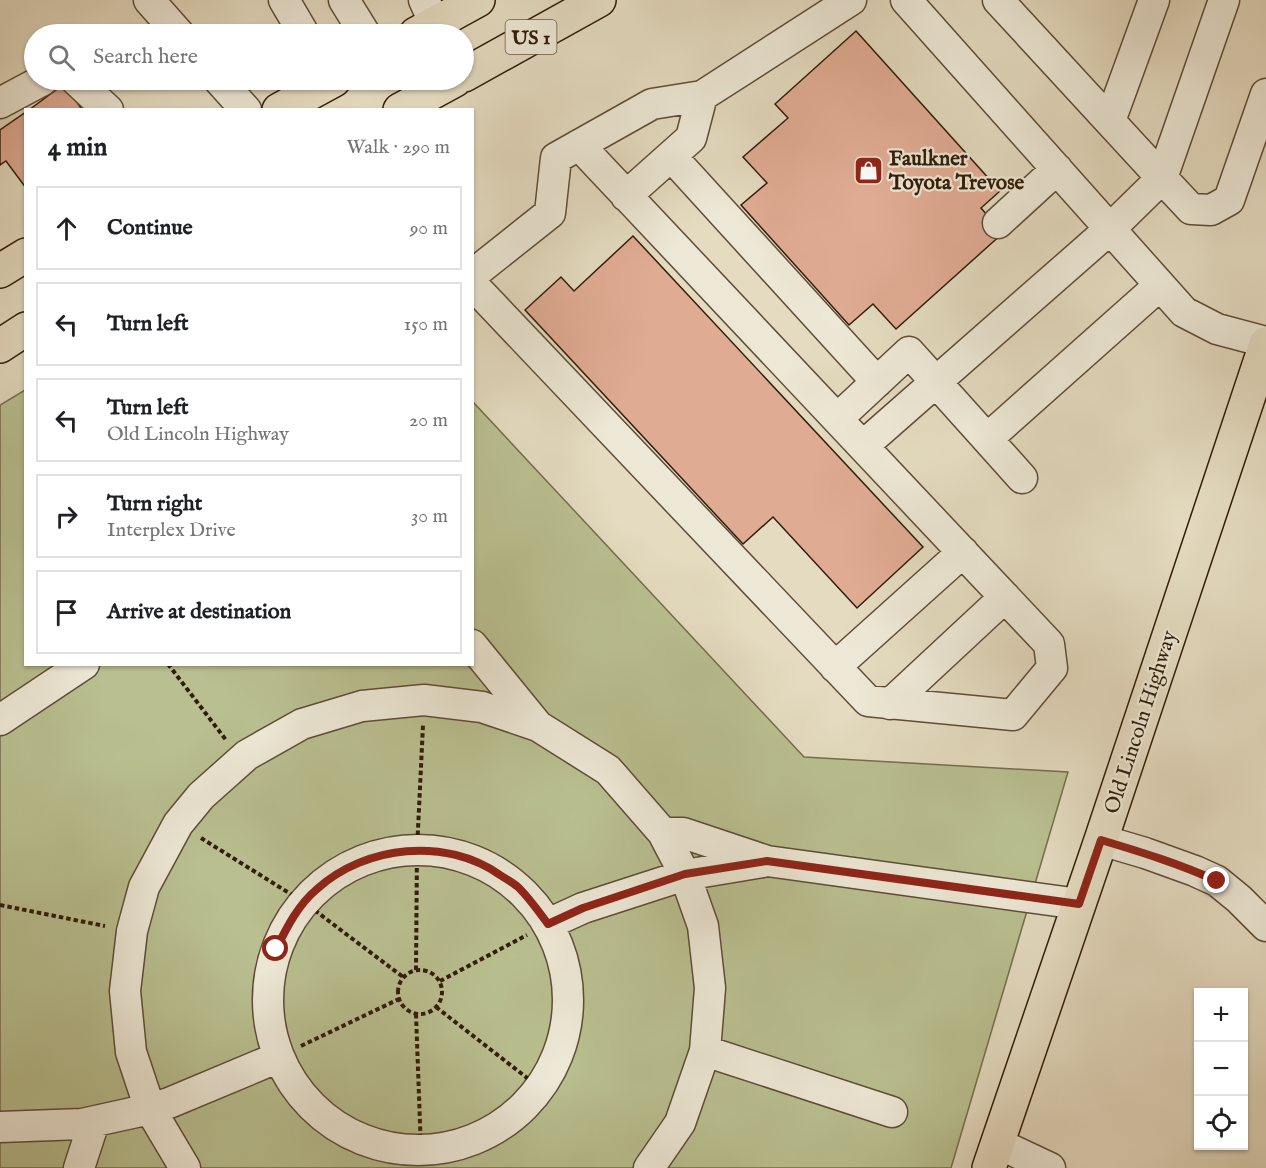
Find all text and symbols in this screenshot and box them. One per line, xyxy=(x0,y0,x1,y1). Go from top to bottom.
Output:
road number: US 1 xyxy=(506,20,556,54)
search box xyxy=(24,24,474,90)
icon: search xyxy=(45,41,78,74)
text: Search here xyxy=(93,43,198,71)
text: 4 min xyxy=(48,131,107,164)
text: Walk · 290 m xyxy=(346,135,450,160)
place label: Faulkner Toyota Trevose xyxy=(888,146,1025,197)
shop icon: Faulkner Toyota Trevose xyxy=(852,154,884,186)
icon: ahead xyxy=(50,212,83,245)
text: Continue xyxy=(107,214,193,242)
text: 90 m xyxy=(410,216,448,241)
icon: left xyxy=(50,308,83,341)
text: Turn left xyxy=(107,310,189,338)
text: 150 m xyxy=(404,312,448,337)
text: Turn left xyxy=(107,394,189,422)
icon: left xyxy=(50,404,83,437)
text: 20 m xyxy=(409,408,448,433)
text: Old Lincoln Highway xyxy=(107,422,289,447)
text: Turn right xyxy=(107,490,202,518)
icon: right xyxy=(50,500,83,533)
text: 30 m xyxy=(411,504,448,529)
text: Interplex Drive xyxy=(107,518,236,543)
icon: arrive xyxy=(50,596,83,629)
text: Arrive at destination xyxy=(107,598,291,626)
street label: Old Lincoln Highway xyxy=(1099,627,1184,818)
route end xyxy=(1203,867,1229,893)
route start xyxy=(262,935,288,961)
map controls xyxy=(1194,988,1248,1150)
button: + xyxy=(1194,988,1248,1042)
button: − xyxy=(1194,1042,1248,1096)
button: locate xyxy=(1194,1096,1248,1150)

